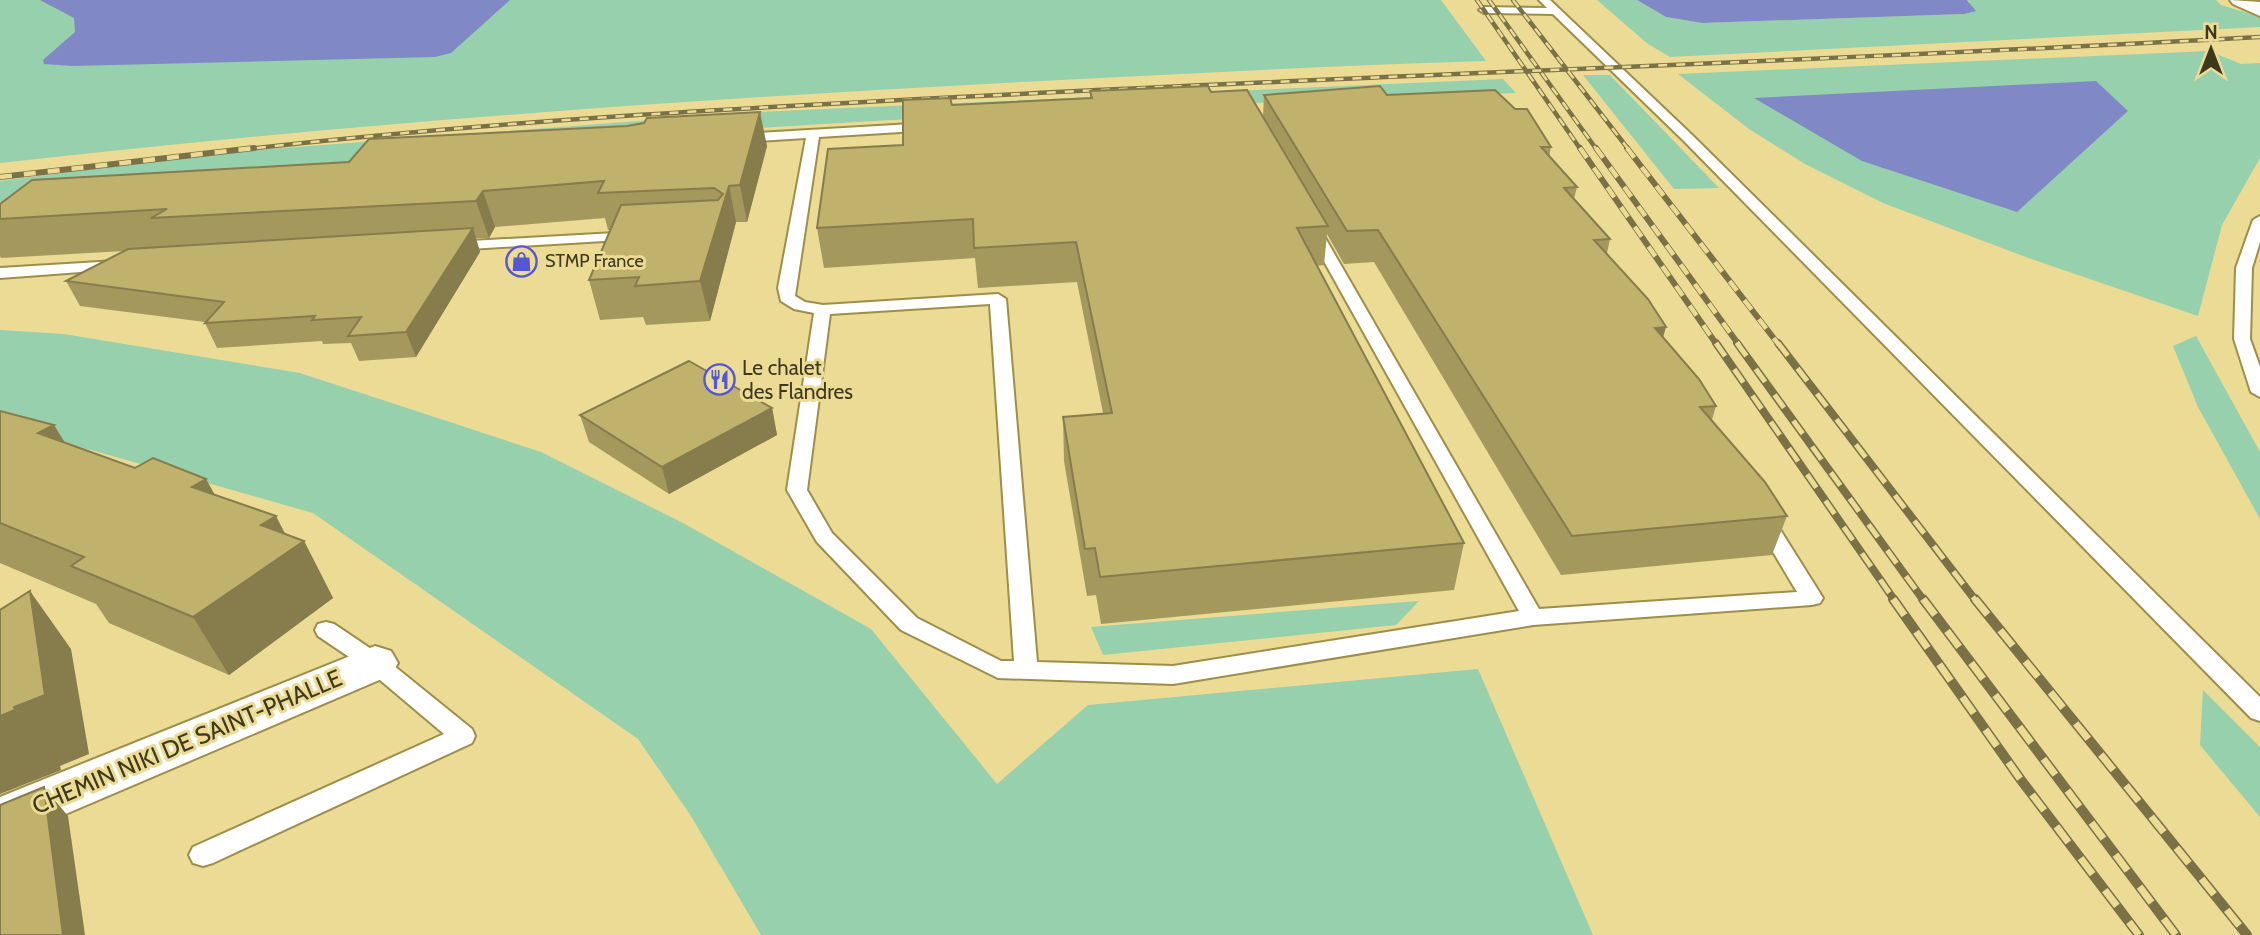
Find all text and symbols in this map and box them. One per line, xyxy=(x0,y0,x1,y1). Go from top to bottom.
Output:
north arrow xyxy=(2176,14,2246,84)
text: N xyxy=(2204,21,2218,44)
shop icon: STMP France xyxy=(505,244,539,278)
place label: STMP France xyxy=(545,250,644,272)
place label: Le chalet des Flandres xyxy=(742,355,853,404)
restaurant icon: Le chalet des Flandres xyxy=(702,363,736,397)
street label: CHEMIN NIKI DE SAINT-PHALLE xyxy=(28,663,346,820)

